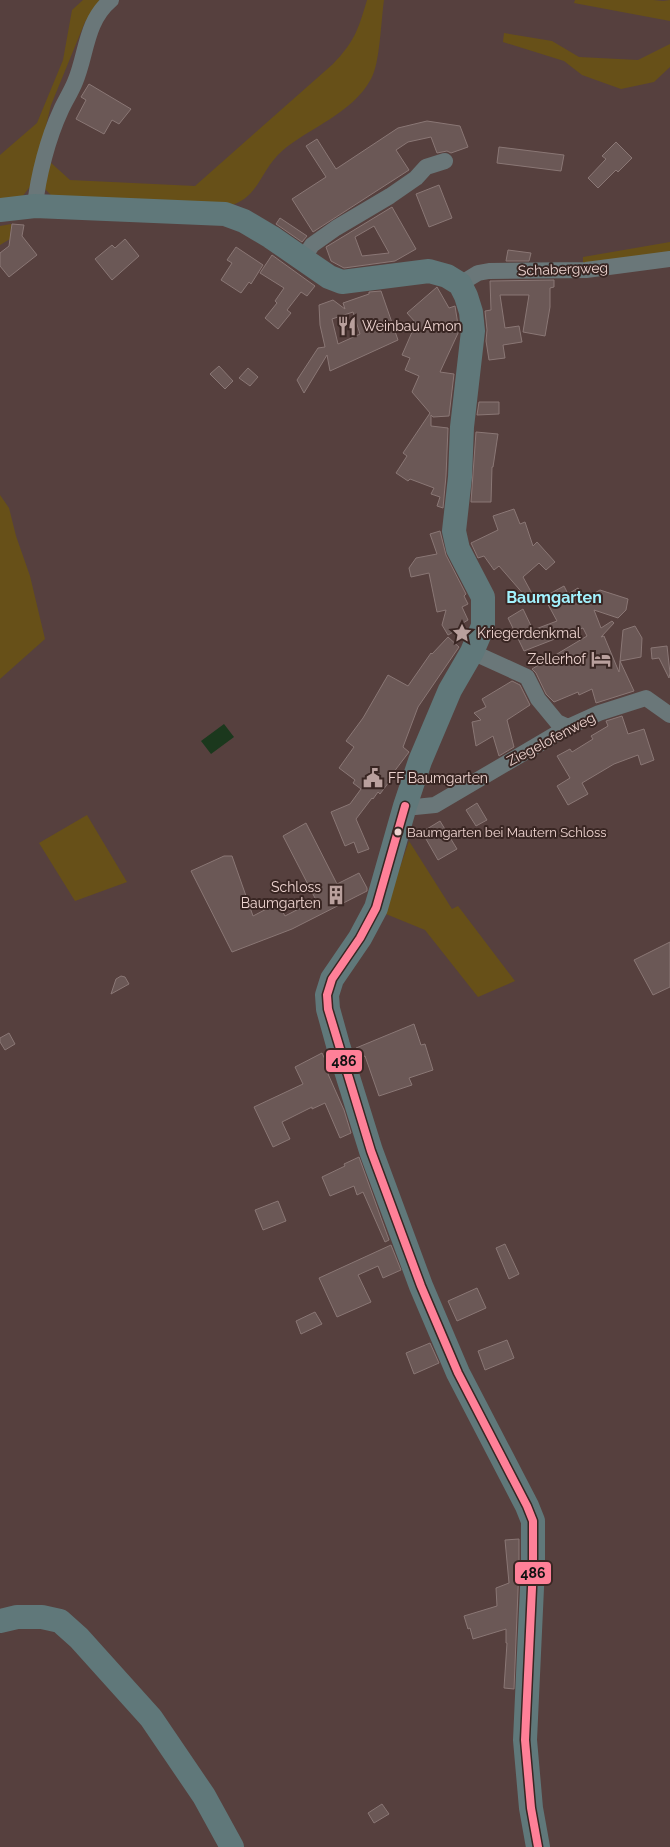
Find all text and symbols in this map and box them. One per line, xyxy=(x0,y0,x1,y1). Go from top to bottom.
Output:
street label: Schabergweg xyxy=(518,259,608,279)
restaurant icon: Weinbau Amon xyxy=(336,315,358,337)
place label: Weinbau Amon xyxy=(362,318,462,334)
district label: Baumgarten xyxy=(506,588,602,607)
place icon: Kriegerdenkmal xyxy=(451,622,473,644)
place label: Kriegerdenkmal xyxy=(477,625,581,641)
hotel icon: Zellerhof xyxy=(590,648,612,670)
place label: Zellerhof xyxy=(527,651,587,667)
street label: Ziegelofenweg xyxy=(504,709,598,769)
public building icon: FF Baumgarten xyxy=(362,767,384,789)
place label: FF Baumgarten xyxy=(388,770,488,786)
place label: Baumgarten bei Mautern Schloss xyxy=(407,825,607,840)
marker: Baumgarten bei Mautern Schloss xyxy=(393,827,403,837)
place label: Schloss Baumgarten xyxy=(241,879,321,911)
building icon: Schloss Baumgarten xyxy=(325,884,347,906)
line badge: 486 xyxy=(325,1049,363,1073)
text: 486 xyxy=(332,1053,356,1069)
line badge: 486 xyxy=(514,1561,552,1585)
text: 486 xyxy=(521,1565,545,1581)

